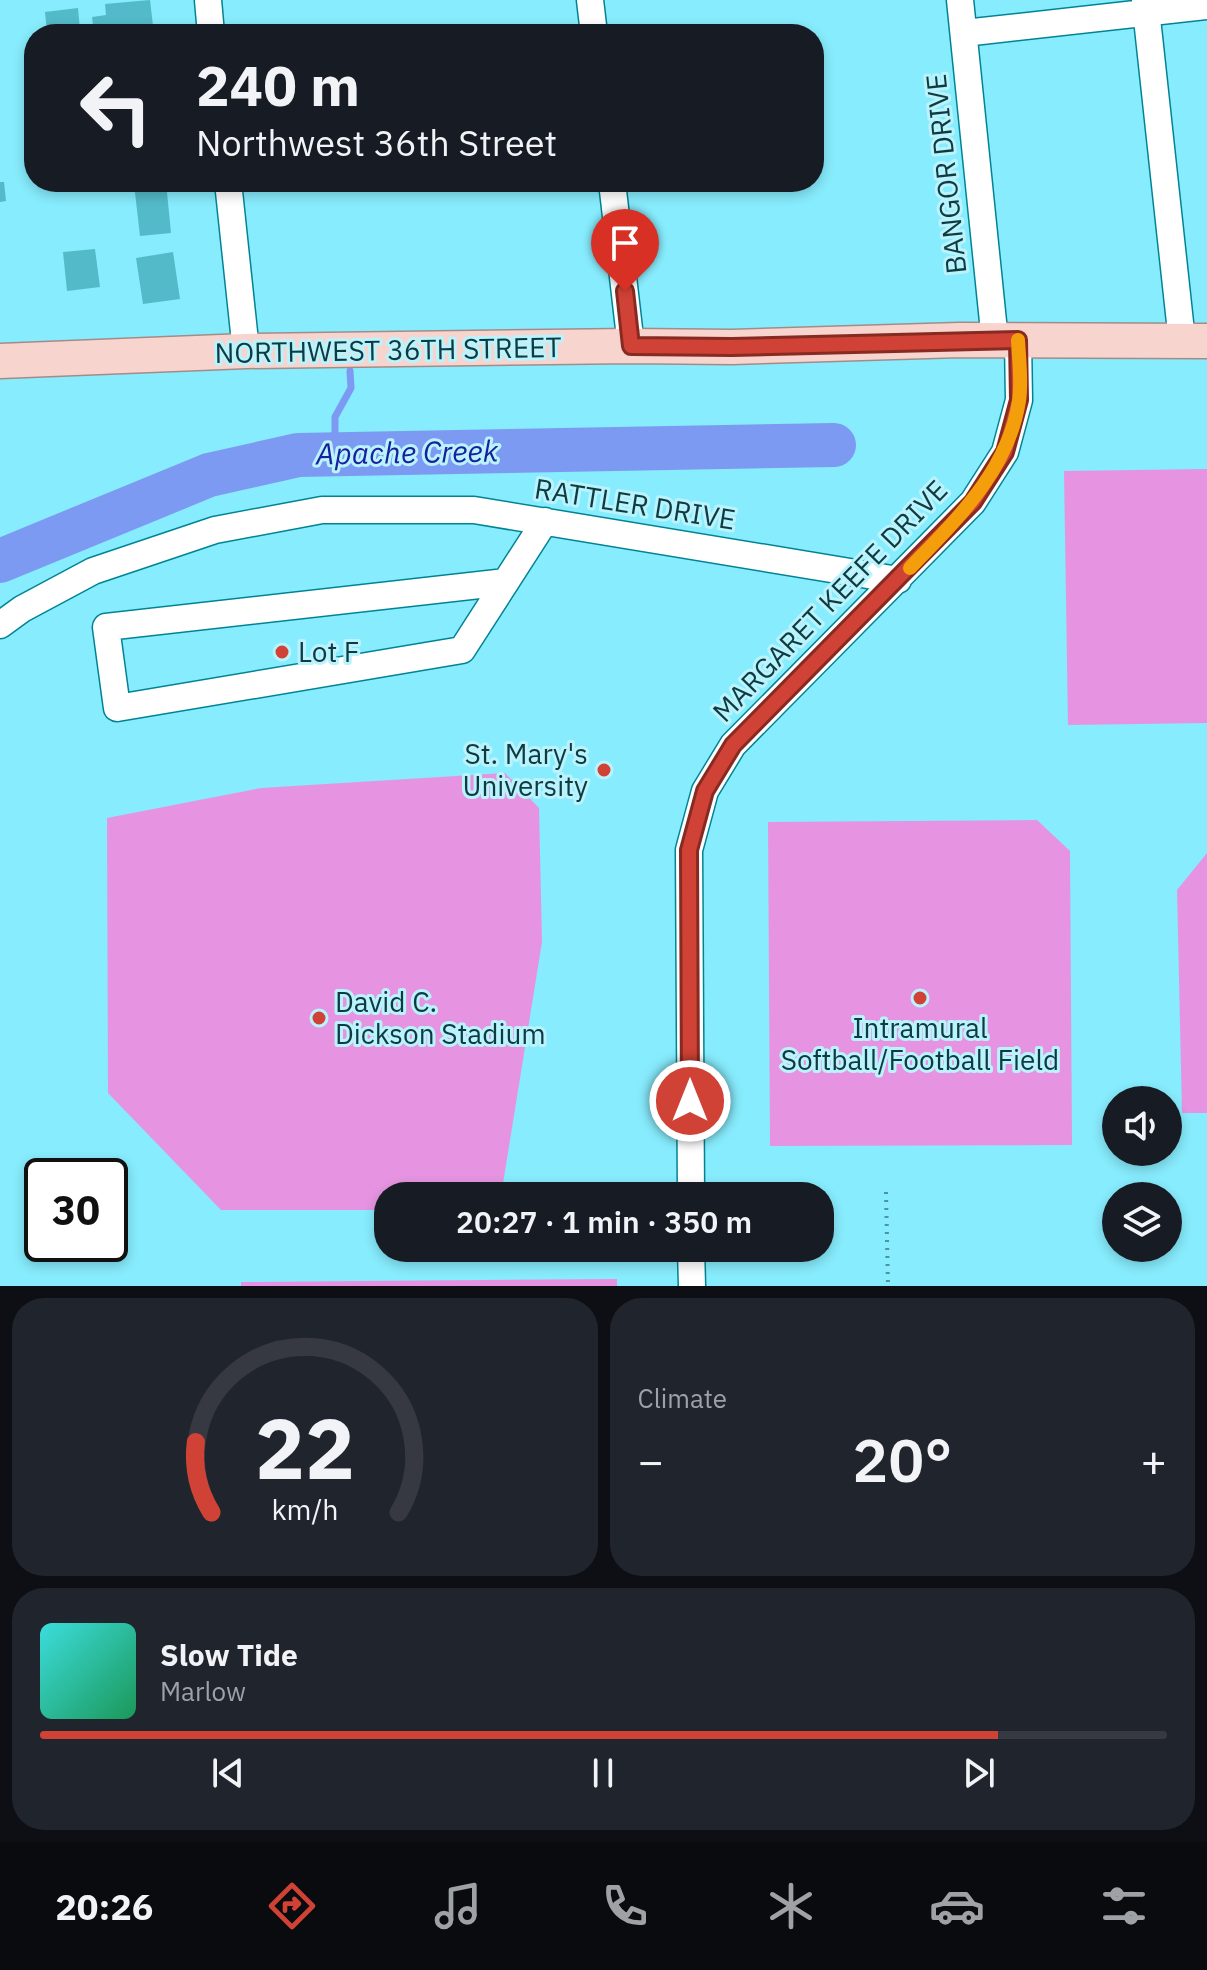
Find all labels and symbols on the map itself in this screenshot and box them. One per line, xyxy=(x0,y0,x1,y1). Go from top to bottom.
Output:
street label: BANGOR DRIVE xyxy=(917,72,974,276)
pin xyxy=(591,209,659,291)
street label: NORTHWEST 36TH STREET xyxy=(214,328,562,371)
water label: Apache Creek xyxy=(314,430,499,473)
street label: RATTLER DRIVE xyxy=(532,469,738,538)
street label: MARGARET KEEFE DRIVE xyxy=(704,472,955,730)
place label: Lot F xyxy=(298,633,360,670)
marker: Lot F xyxy=(273,643,291,661)
place label: St. Mary's University xyxy=(462,735,588,804)
marker: St. Mary's University xyxy=(595,761,613,779)
place label: David C. Dickson Stadium xyxy=(335,983,546,1052)
marker: Intramural Softball/Football Field xyxy=(911,989,929,1007)
marker: David C. Dickson Stadium xyxy=(310,1009,328,1027)
place label: Intramural Softball/Football Field xyxy=(781,1009,1059,1078)
position arrow xyxy=(648,1059,732,1143)
speed limit sign: 30 xyxy=(24,1158,128,1262)

